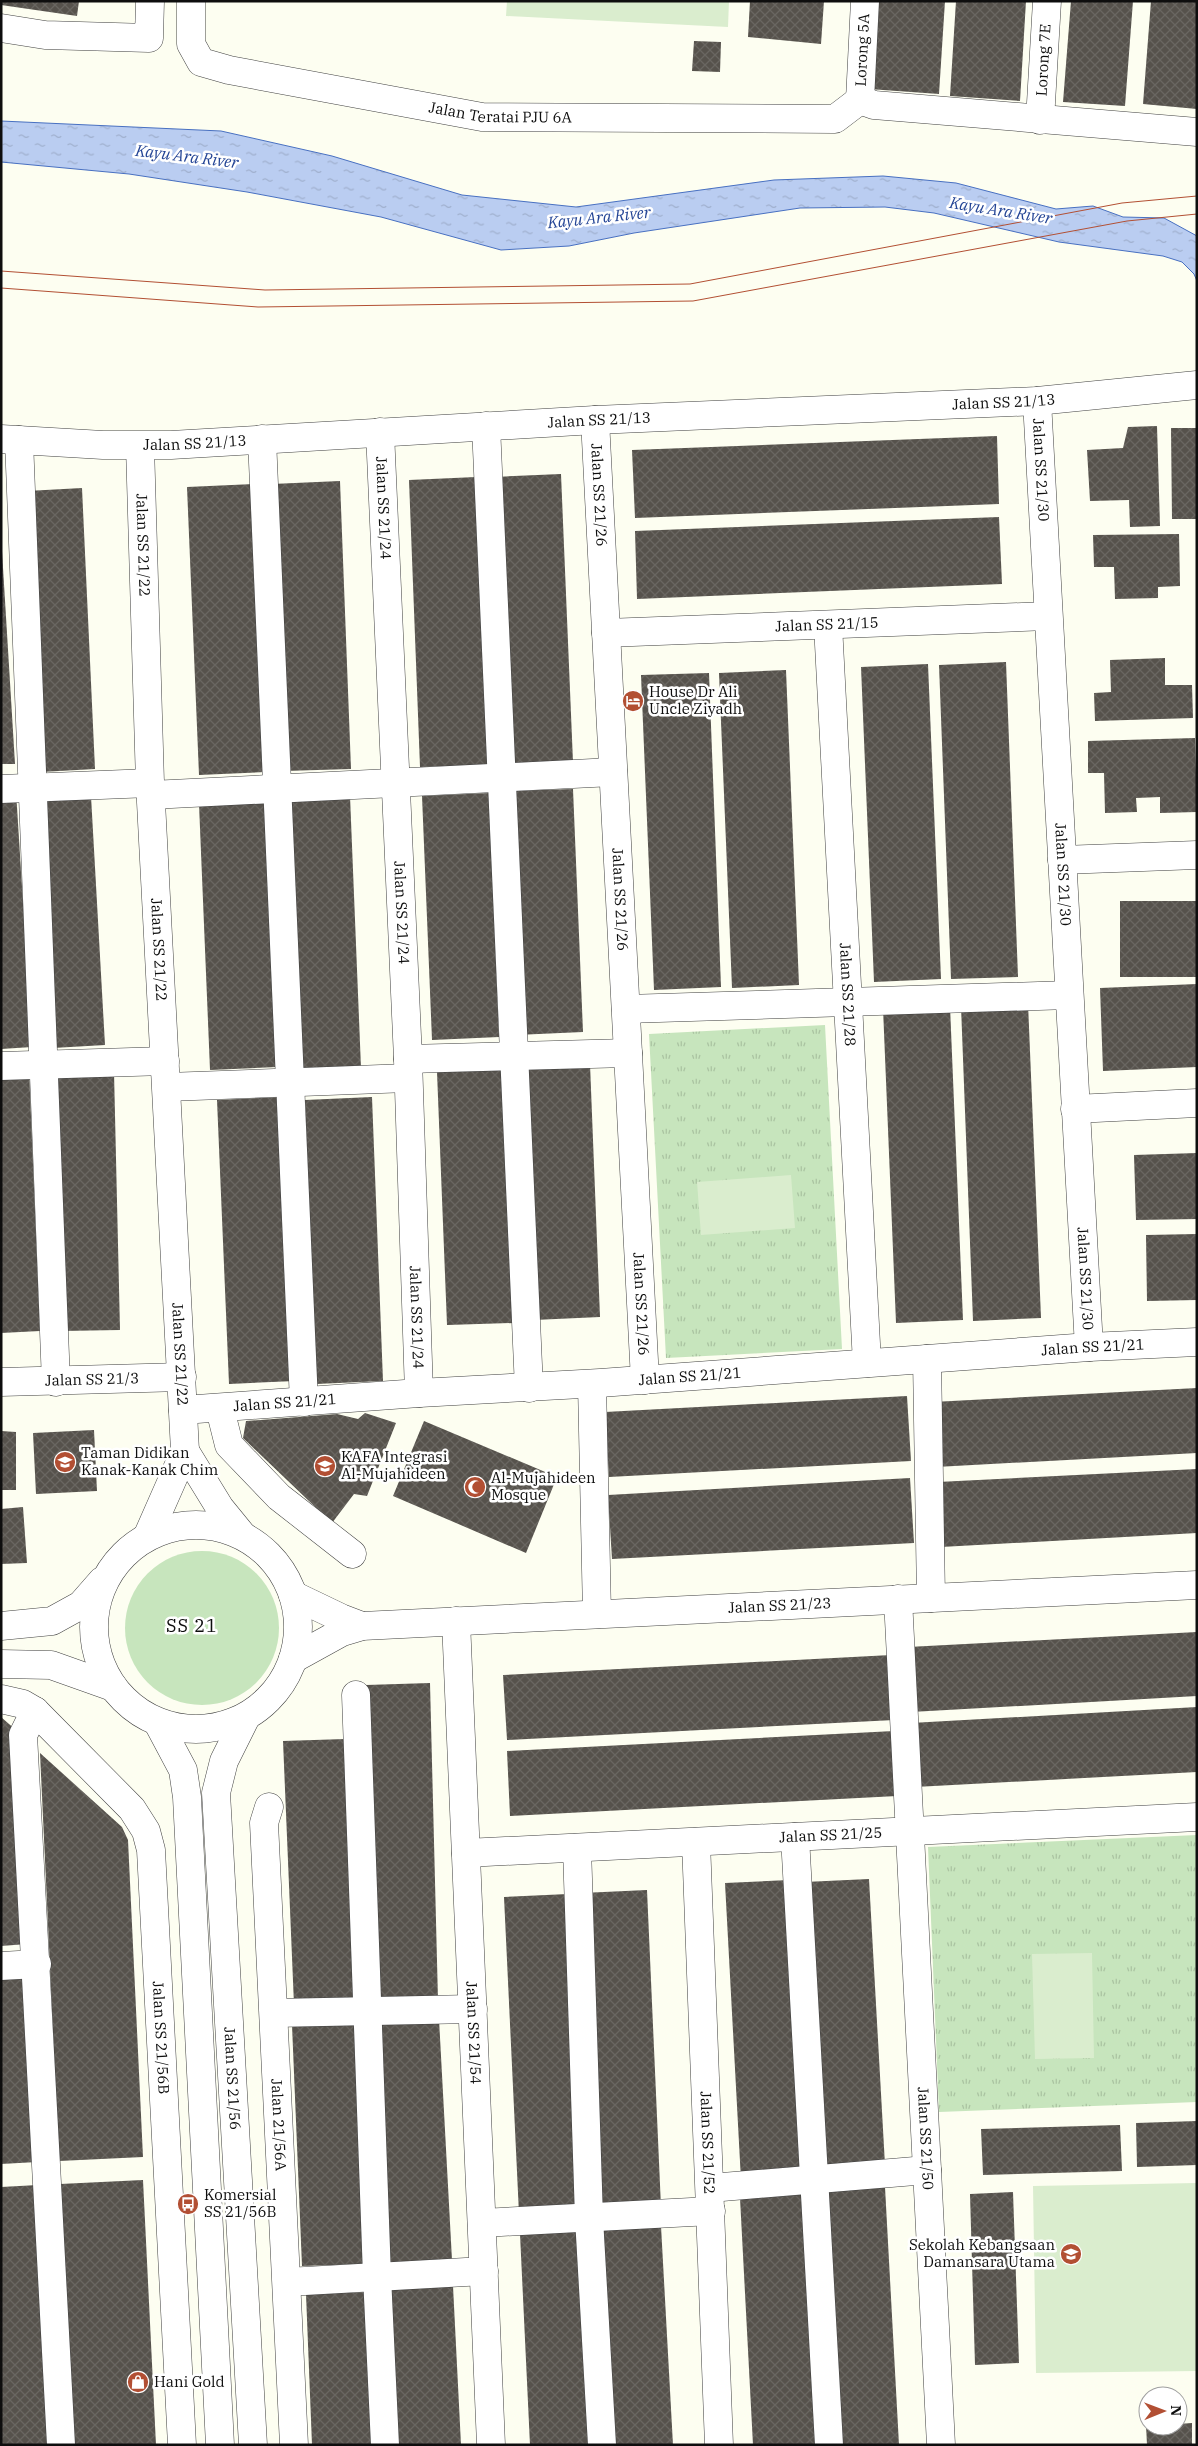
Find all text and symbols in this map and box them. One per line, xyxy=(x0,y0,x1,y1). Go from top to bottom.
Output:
street label: Lorong 5A xyxy=(851,12,873,87)
street label: Lorong 7E xyxy=(1031,23,1055,97)
street label: Jalan Teratai PJU 6A xyxy=(427,97,573,127)
water label: Kayu Ara River xyxy=(133,140,241,172)
water label: Kayu Ara River xyxy=(947,192,1055,228)
water label: Kayu Ara River xyxy=(546,202,652,232)
street label: Jalan SS 21/13 xyxy=(952,389,1056,414)
street label: Jalan SS 21/13 xyxy=(547,408,651,432)
street label: Jalan SS 21/30 xyxy=(1029,418,1054,522)
street label: Jalan SS 21/13 xyxy=(143,431,247,454)
street label: Jalan SS 21/26 xyxy=(587,443,612,547)
street label: Jalan SS 21/24 xyxy=(372,456,396,560)
street label: Jalan SS 21/22 xyxy=(132,493,154,597)
street label: Jalan SS 21/15 xyxy=(775,613,879,635)
place label: House Dr Ali Uncle Ziyadh xyxy=(649,682,742,718)
hotel icon: House Dr Ali Uncle Ziyadh xyxy=(621,689,645,713)
street label: Jalan SS 21/30 xyxy=(1051,822,1076,926)
street label: Jalan SS 21/26 xyxy=(608,847,633,951)
street label: Jalan SS 21/24 xyxy=(390,860,414,965)
street label: Jalan SS 21/22 xyxy=(147,897,171,1002)
street label: Jalan SS 21/28 xyxy=(836,942,860,1047)
street label: Jalan SS 21/30 xyxy=(1073,1227,1098,1331)
street label: Jalan SS 21/26 xyxy=(629,1252,654,1356)
street label: Jalan SS 21/24 xyxy=(406,1265,428,1369)
street label: Jalan SS 21/22 xyxy=(168,1302,193,1406)
street label: Jalan SS 21/21 xyxy=(1040,1334,1145,1359)
street label: Jalan SS 21/21 xyxy=(638,1363,742,1389)
street label: Jalan SS 21/3 xyxy=(45,1368,139,1390)
street label: Jalan SS 21/21 xyxy=(232,1389,337,1415)
place label: Taman Didikan Kanak-Kanak Chim xyxy=(81,1443,218,1479)
place label: KAFA Integrasi Al-Mujahideen xyxy=(341,1447,448,1483)
school or university icon: Taman Didikan Kanak-Kanak Chim xyxy=(53,1450,77,1474)
school or university icon: KAFA Integrasi Al-Mujahideen xyxy=(313,1454,337,1478)
place label: Al-Mujahideen Mosque xyxy=(491,1468,596,1504)
mosque icon: Al-Mujahideen Mosque xyxy=(463,1475,487,1499)
street label: Jalan SS 21/23 xyxy=(728,1593,832,1617)
district label: SS 21 xyxy=(166,1614,218,1637)
street label: Jalan SS 21/25 xyxy=(778,1823,883,1847)
street label: Jalan SS 21/56B xyxy=(149,1981,174,2095)
street label: Jalan SS 21/54 xyxy=(462,1981,486,2085)
street label: Jalan SS 21/56 xyxy=(220,2026,245,2130)
street label: Jalan 21/56A xyxy=(267,2078,291,2172)
street label: Jalan SS 21/50 xyxy=(914,2086,938,2190)
street label: Jalan SS 21/52 xyxy=(697,2091,719,2195)
place label: Komersial SS 21/56B xyxy=(204,2185,277,2221)
bus stop icon: Komersial SS 21/56B xyxy=(176,2192,200,2216)
place label: Sekolah Kebangsaan Damansara Utama xyxy=(909,2235,1055,2271)
school or university icon: Sekolah Kebangsaan Damansara Utama xyxy=(1059,2242,1083,2266)
shop icon: Hani Gold xyxy=(126,2370,150,2394)
place label: Hani Gold xyxy=(154,2372,225,2391)
north arrow xyxy=(1138,2386,1188,2436)
text: N xyxy=(1167,2405,1185,2416)

